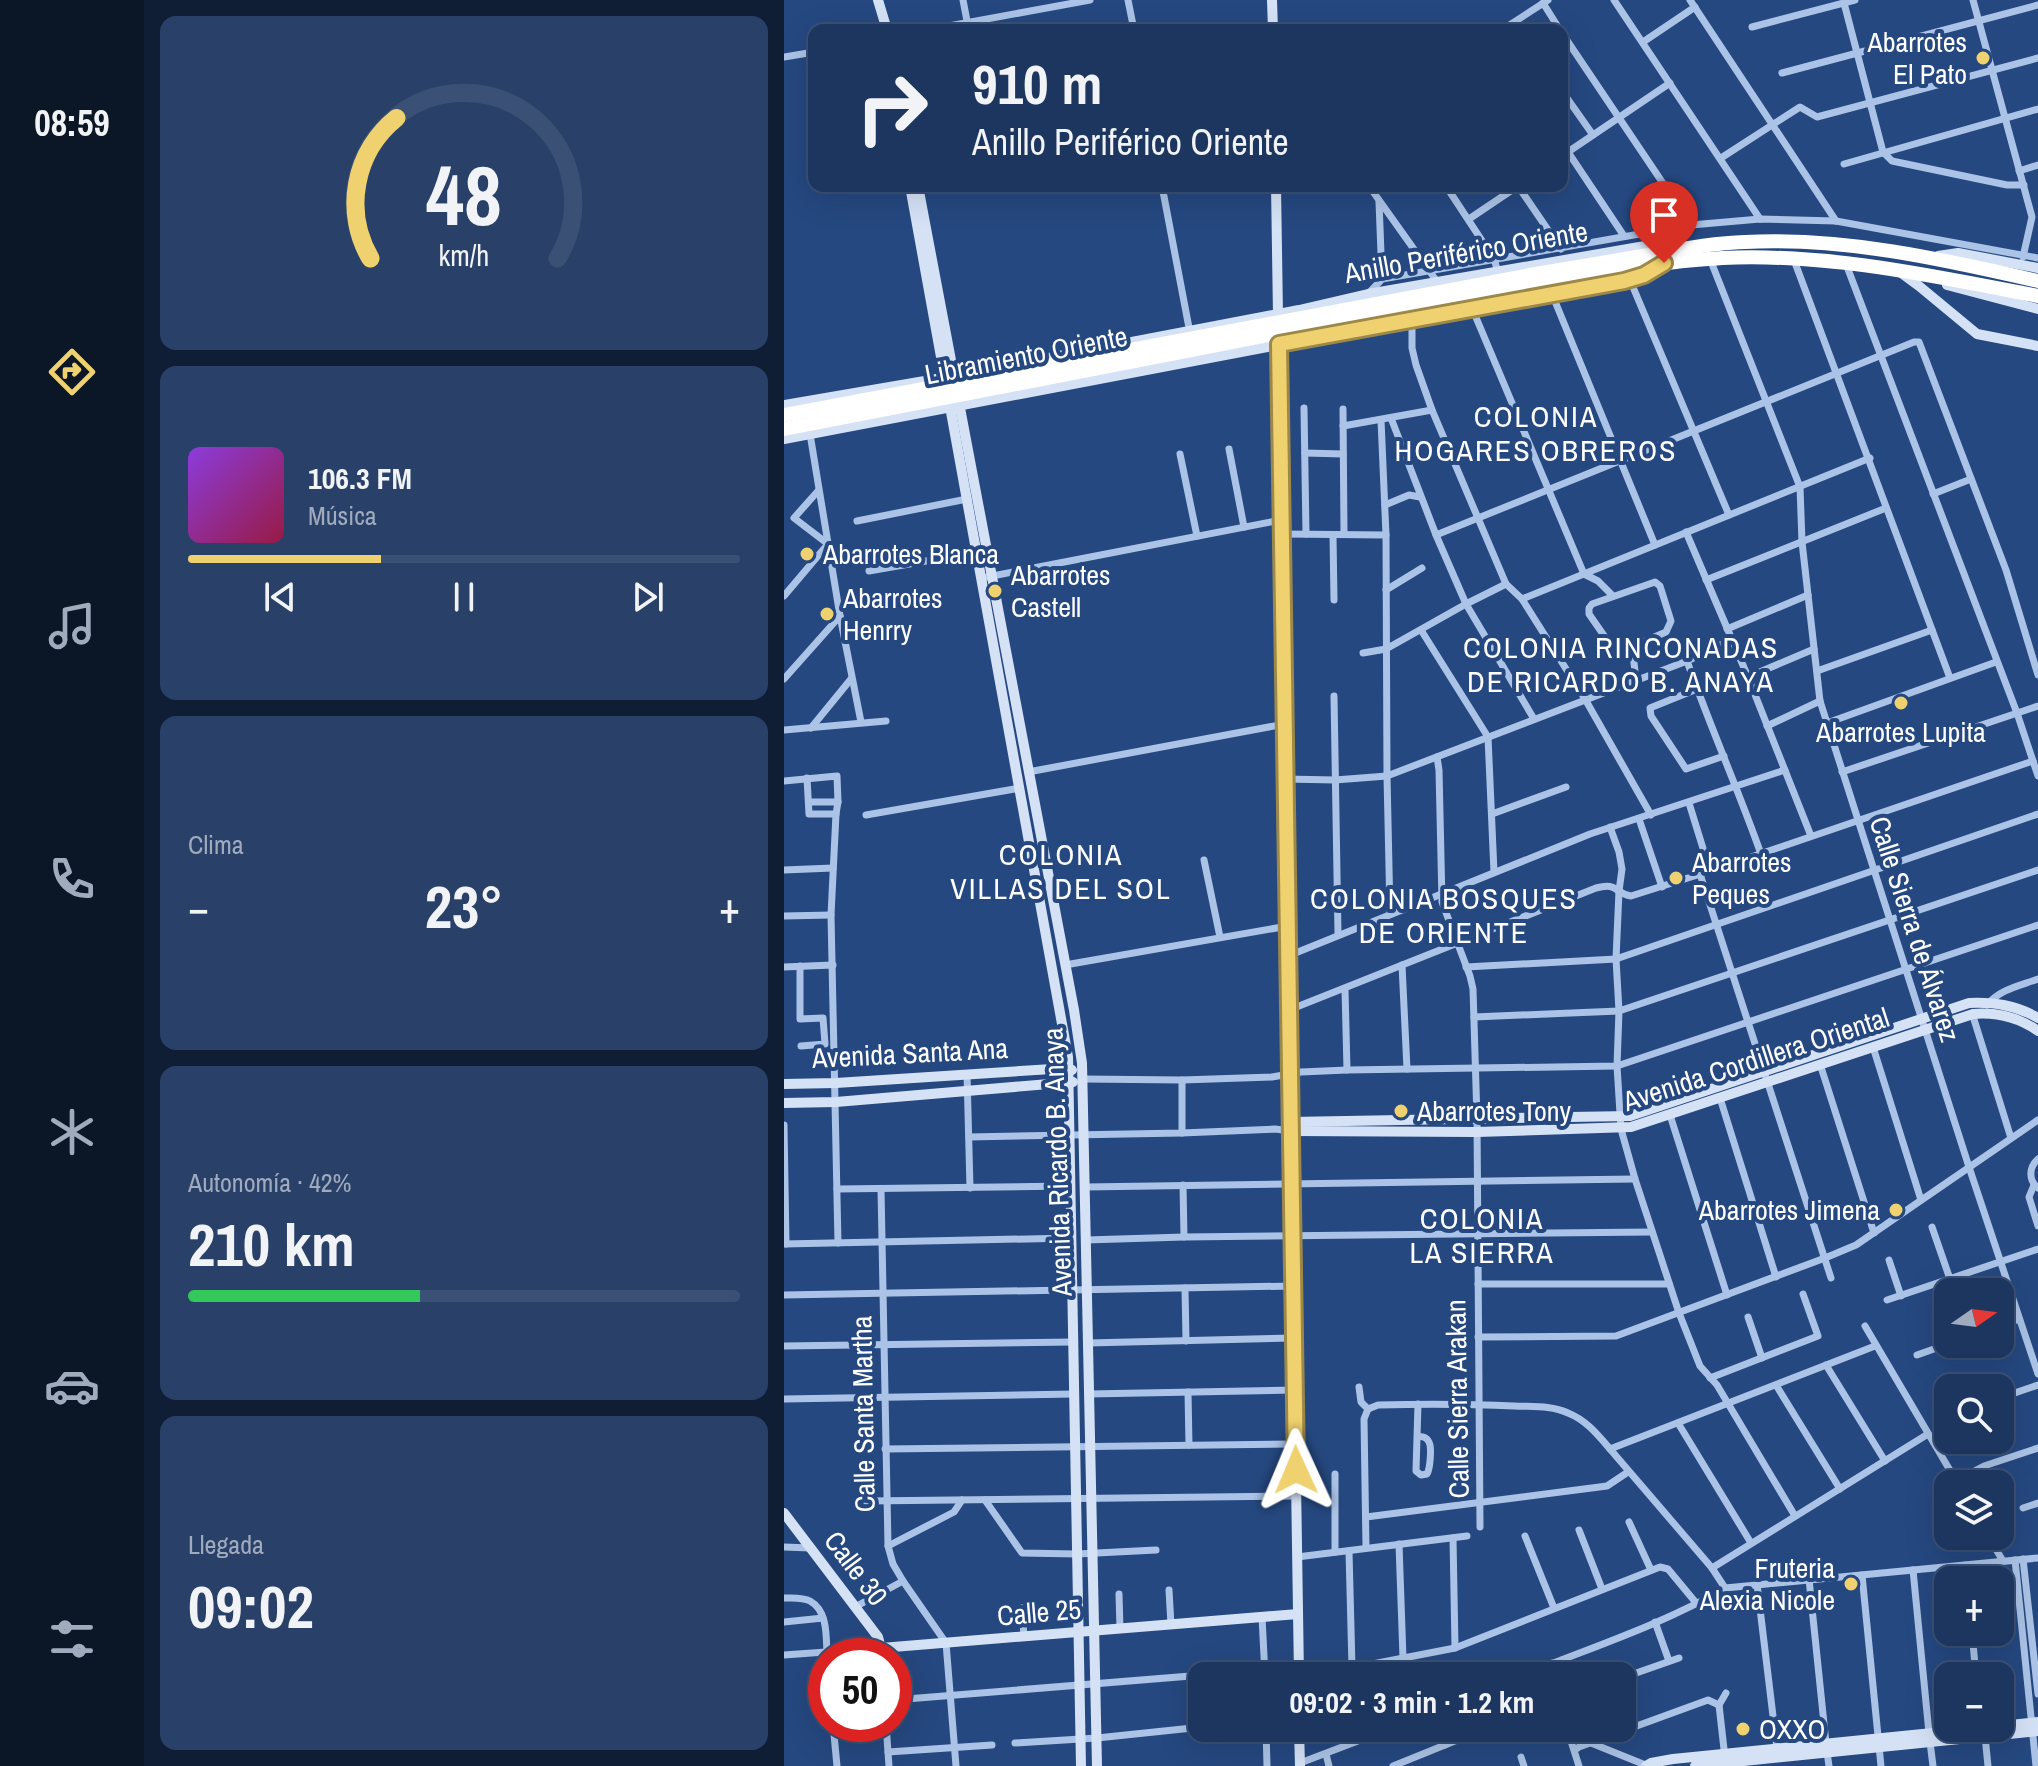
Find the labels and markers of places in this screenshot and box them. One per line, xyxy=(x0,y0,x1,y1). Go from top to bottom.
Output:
place label: Abarrotes El Pato xyxy=(1866,23,1967,93)
marker: Abarrotes El Pato xyxy=(1974,49,1992,67)
pin xyxy=(1630,181,1698,263)
place label: Abarrotes Blanca xyxy=(822,535,999,573)
marker: Abarrotes Blanca xyxy=(798,545,816,563)
place label: Abarrotes Castell xyxy=(1010,556,1111,626)
place label: Abarrotes Henrry xyxy=(842,579,943,649)
marker: Abarrotes Castell xyxy=(986,582,1004,600)
marker: Abarrotes Henrry xyxy=(818,605,836,623)
marker: Abarrotes Lupita xyxy=(1892,694,1910,712)
place label: Abarrotes Lupita xyxy=(1815,713,1986,751)
place label: Abarrotes Peques xyxy=(1691,843,1792,913)
marker: Abarrotes Peques xyxy=(1667,869,1685,887)
place label: Abarrotes Tony xyxy=(1416,1092,1572,1130)
marker: Abarrotes Tony xyxy=(1392,1102,1410,1120)
place label: Abarrotes Jimena xyxy=(1698,1191,1880,1229)
marker: Abarrotes Jimena xyxy=(1887,1201,1905,1219)
place label: Fruteria Alexia Nicole xyxy=(1699,1549,1835,1619)
marker: Fruteria Alexia Nicole xyxy=(1842,1575,1860,1593)
place label: OXXO xyxy=(1759,1710,1825,1748)
marker: OXXO xyxy=(1734,1720,1752,1738)

